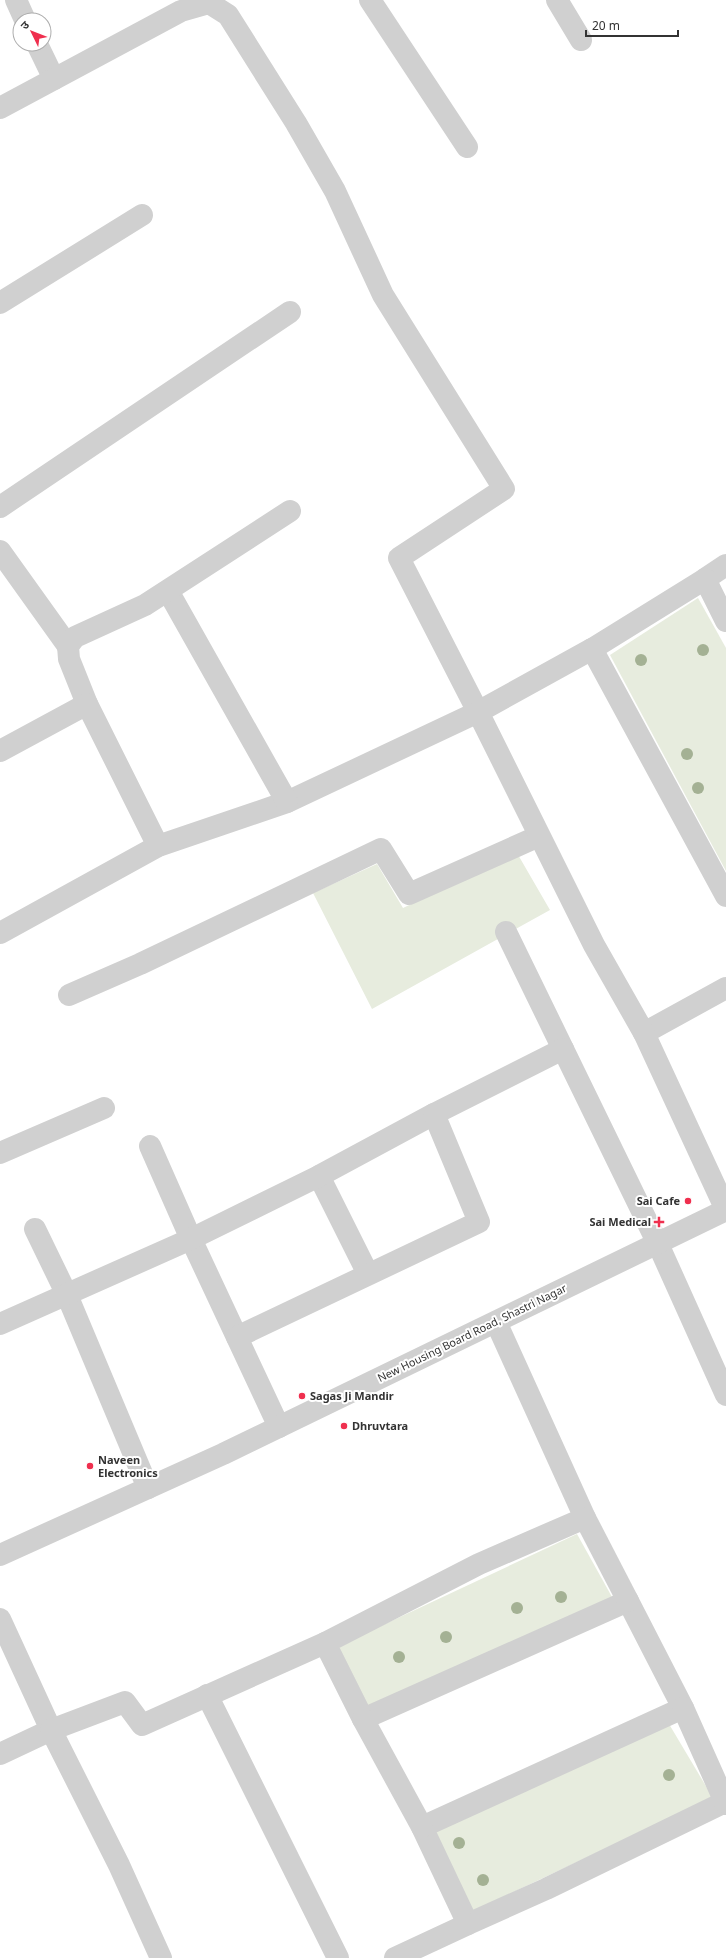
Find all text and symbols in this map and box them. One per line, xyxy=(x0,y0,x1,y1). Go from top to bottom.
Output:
north arrow xyxy=(12,12,52,52)
scale bar xyxy=(586,12,678,38)
text: उ xyxy=(17,17,32,32)
text: 20 m xyxy=(592,17,620,34)
place label: Sai Cafe xyxy=(637,1193,680,1208)
marker: Sai Cafe xyxy=(683,1196,693,1206)
place label: Sai Medical xyxy=(589,1214,651,1229)
marker: Sai Medical xyxy=(654,1217,664,1227)
street label: New Housing Board Road, Shastri Nagar xyxy=(375,1280,569,1385)
place label: Sagas Ji Mandir xyxy=(310,1388,394,1403)
marker: Sagas Ji Mandir xyxy=(297,1391,307,1401)
place label: Dhruvtara xyxy=(352,1418,408,1433)
marker: Dhruvtara xyxy=(339,1421,349,1431)
place label: Naveen Electronics xyxy=(98,1452,158,1480)
marker: Naveen Electronics xyxy=(85,1461,95,1471)

